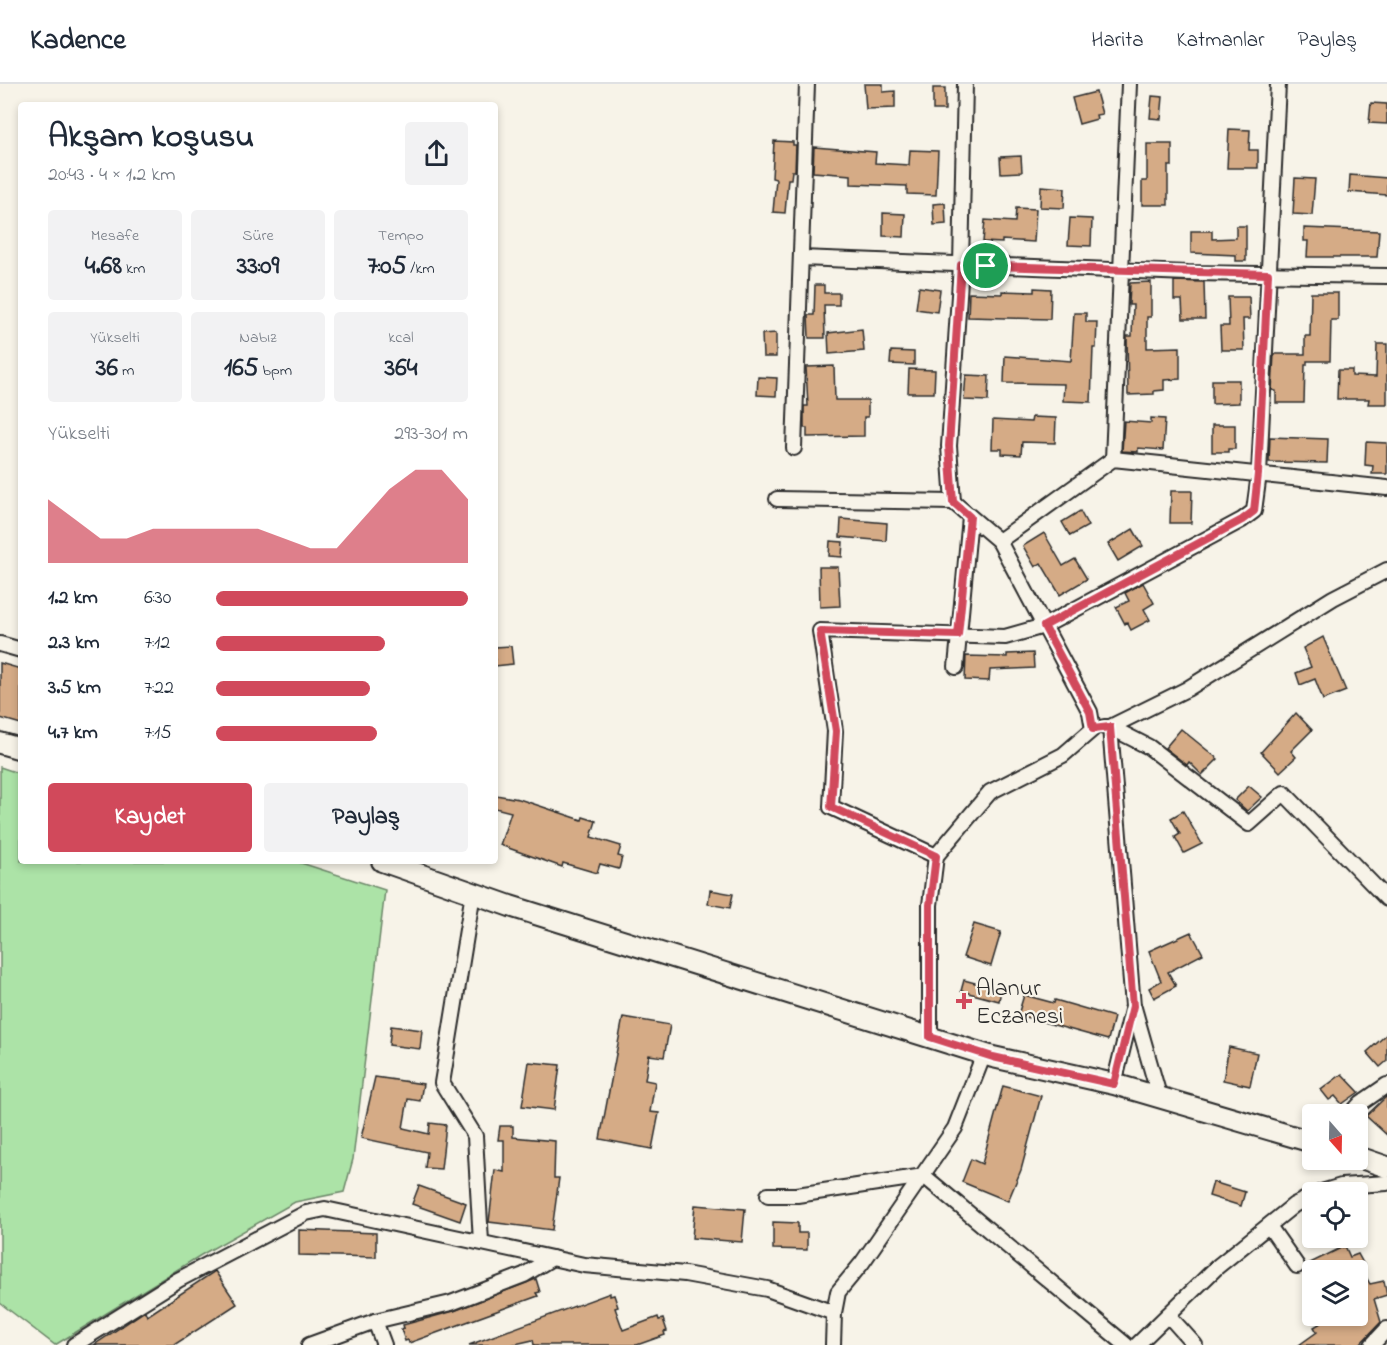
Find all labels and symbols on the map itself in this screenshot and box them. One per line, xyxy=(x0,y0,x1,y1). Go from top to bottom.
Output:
pin xyxy=(960,240,1011,291)
place label: Alanur Eczanesi xyxy=(976,972,1063,1035)
marker: Alanur Eczanesi xyxy=(957,994,971,1008)
north arrow xyxy=(1302,1104,1368,1170)

